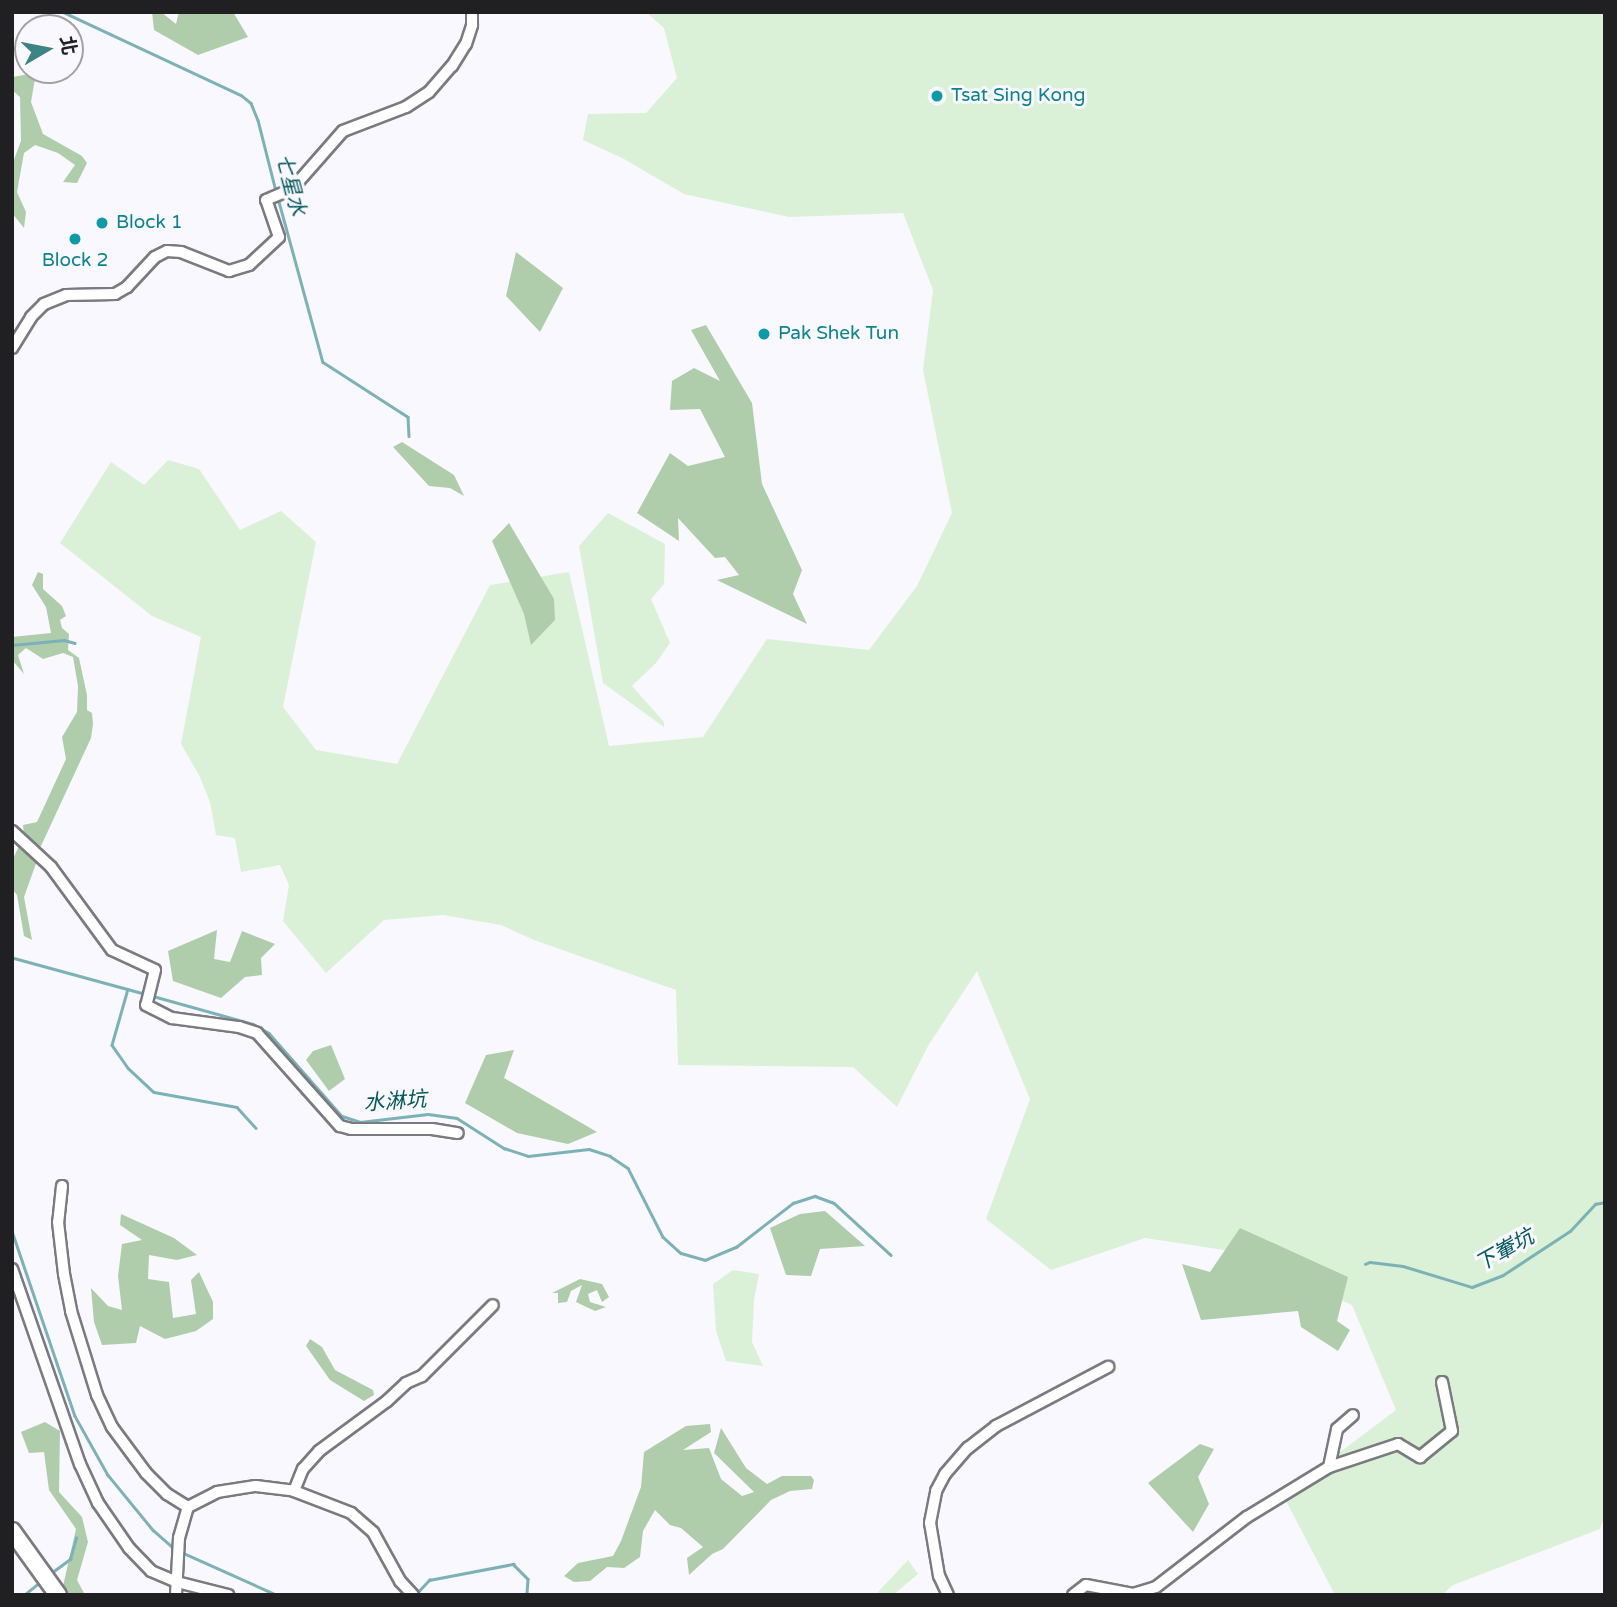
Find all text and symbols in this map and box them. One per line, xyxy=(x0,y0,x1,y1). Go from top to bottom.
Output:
north arrow xyxy=(14,14,84,84)
text: 北 xyxy=(55,34,80,57)
place label: Tsat Sing Kong xyxy=(951,85,1086,107)
marker: Tsat Sing Kong xyxy=(929,88,945,104)
water label: 七星水 xyxy=(270,151,310,219)
place label: Block 1 xyxy=(116,212,183,234)
marker: Block 1 xyxy=(94,215,110,231)
marker: Block 2 xyxy=(67,231,83,247)
place label: Block 2 xyxy=(42,250,108,272)
place label: Pak Shek Tun xyxy=(778,323,899,345)
marker: Pak Shek Tun xyxy=(756,326,772,342)
water label: 水淋坑 xyxy=(363,1087,427,1117)
water label: 下輋坑 xyxy=(1471,1225,1539,1277)

